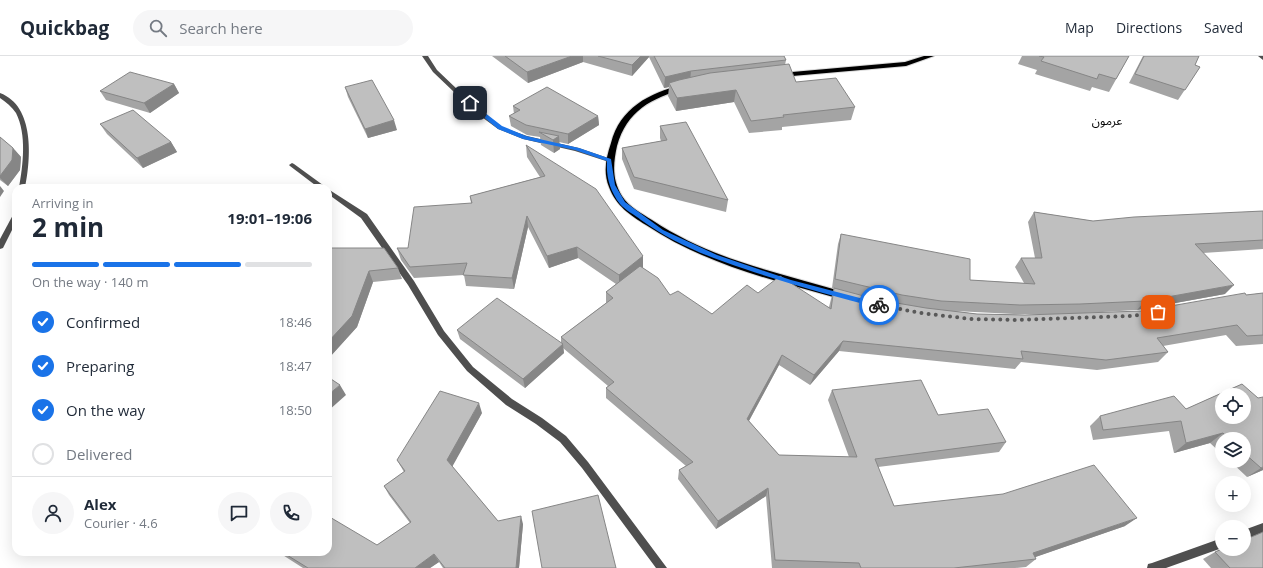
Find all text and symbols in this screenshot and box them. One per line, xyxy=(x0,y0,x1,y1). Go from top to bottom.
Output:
search box xyxy=(133,10,413,46)
text: Quickbag xyxy=(20,15,109,41)
icon: search xyxy=(147,17,169,39)
text: Search here xyxy=(179,18,263,38)
text: Map xyxy=(1065,18,1094,37)
text: Directions xyxy=(1116,18,1182,37)
text: Saved xyxy=(1204,18,1243,37)
pin xyxy=(453,86,487,120)
icon: home xyxy=(459,92,481,114)
district label: عرمون xyxy=(1092,112,1122,129)
text: Arriving in xyxy=(32,194,94,212)
text: 19:01–19:06 xyxy=(227,208,312,228)
text: 2 min xyxy=(32,209,104,245)
text: On the way · 140 m xyxy=(32,273,148,291)
courier xyxy=(859,285,899,325)
icon: bike xyxy=(868,294,890,316)
pin xyxy=(1141,295,1175,329)
icon: bag xyxy=(1147,301,1169,323)
icon: check xyxy=(32,311,54,333)
text: Confirmed xyxy=(66,312,140,332)
text: 18:46 xyxy=(279,313,312,331)
icon: check xyxy=(32,355,54,377)
text: Preparing xyxy=(66,356,134,376)
text: 18:47 xyxy=(279,357,312,375)
map controls xyxy=(1215,388,1251,556)
button: locate xyxy=(1215,388,1251,424)
icon: check xyxy=(32,399,54,421)
text: On the way xyxy=(66,400,145,420)
text: 18:50 xyxy=(279,401,312,419)
button: layers xyxy=(1215,432,1251,468)
text: Delivered xyxy=(66,444,133,464)
button: + xyxy=(1215,476,1251,512)
button: person xyxy=(32,492,74,534)
button: chat xyxy=(218,492,260,534)
button: phone xyxy=(270,492,312,534)
text: Alex xyxy=(84,494,116,514)
text: Courier · 4.6 xyxy=(84,514,158,532)
button: − xyxy=(1215,520,1251,556)

